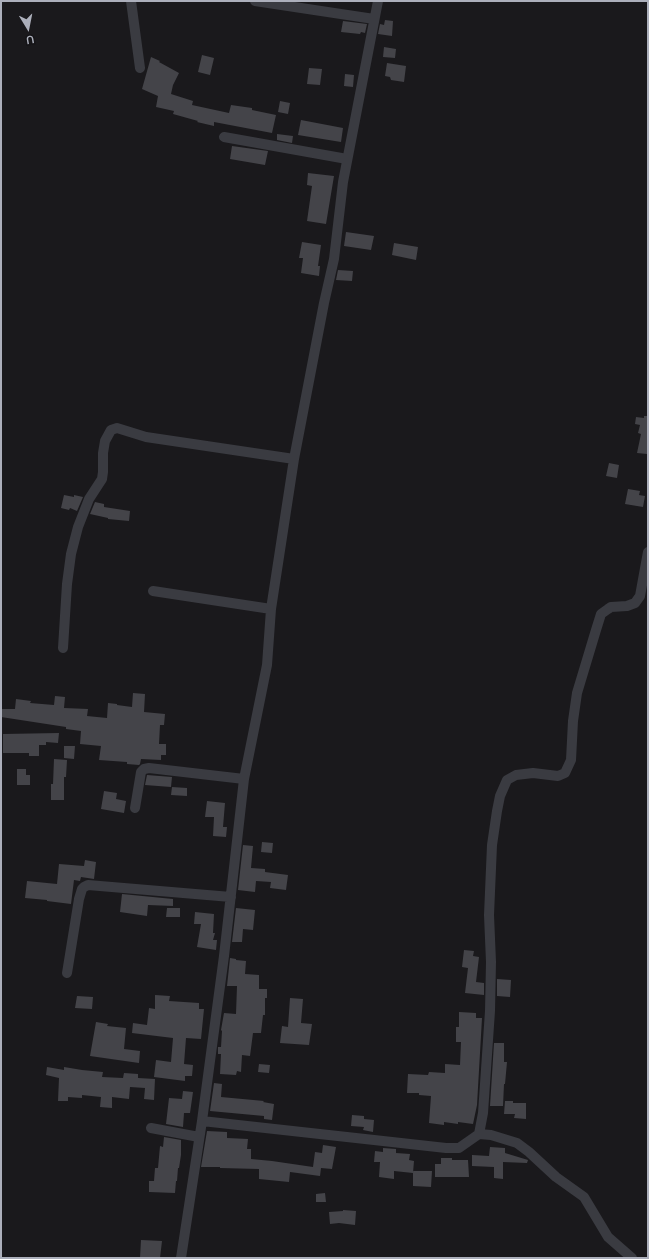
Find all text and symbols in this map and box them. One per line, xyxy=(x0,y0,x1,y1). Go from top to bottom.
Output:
north arrow xyxy=(8,8,48,48)
text: U xyxy=(25,32,35,47)

